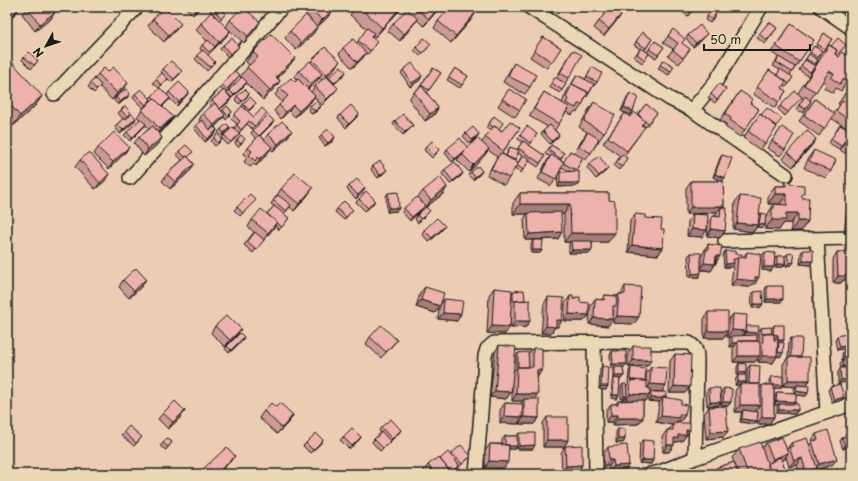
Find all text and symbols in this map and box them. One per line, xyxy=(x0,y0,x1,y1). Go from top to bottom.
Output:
north arrow xyxy=(26,26,66,66)
scale bar xyxy=(704,26,810,52)
text: 50 m xyxy=(710,30,741,48)
text: N xyxy=(28,44,47,62)

